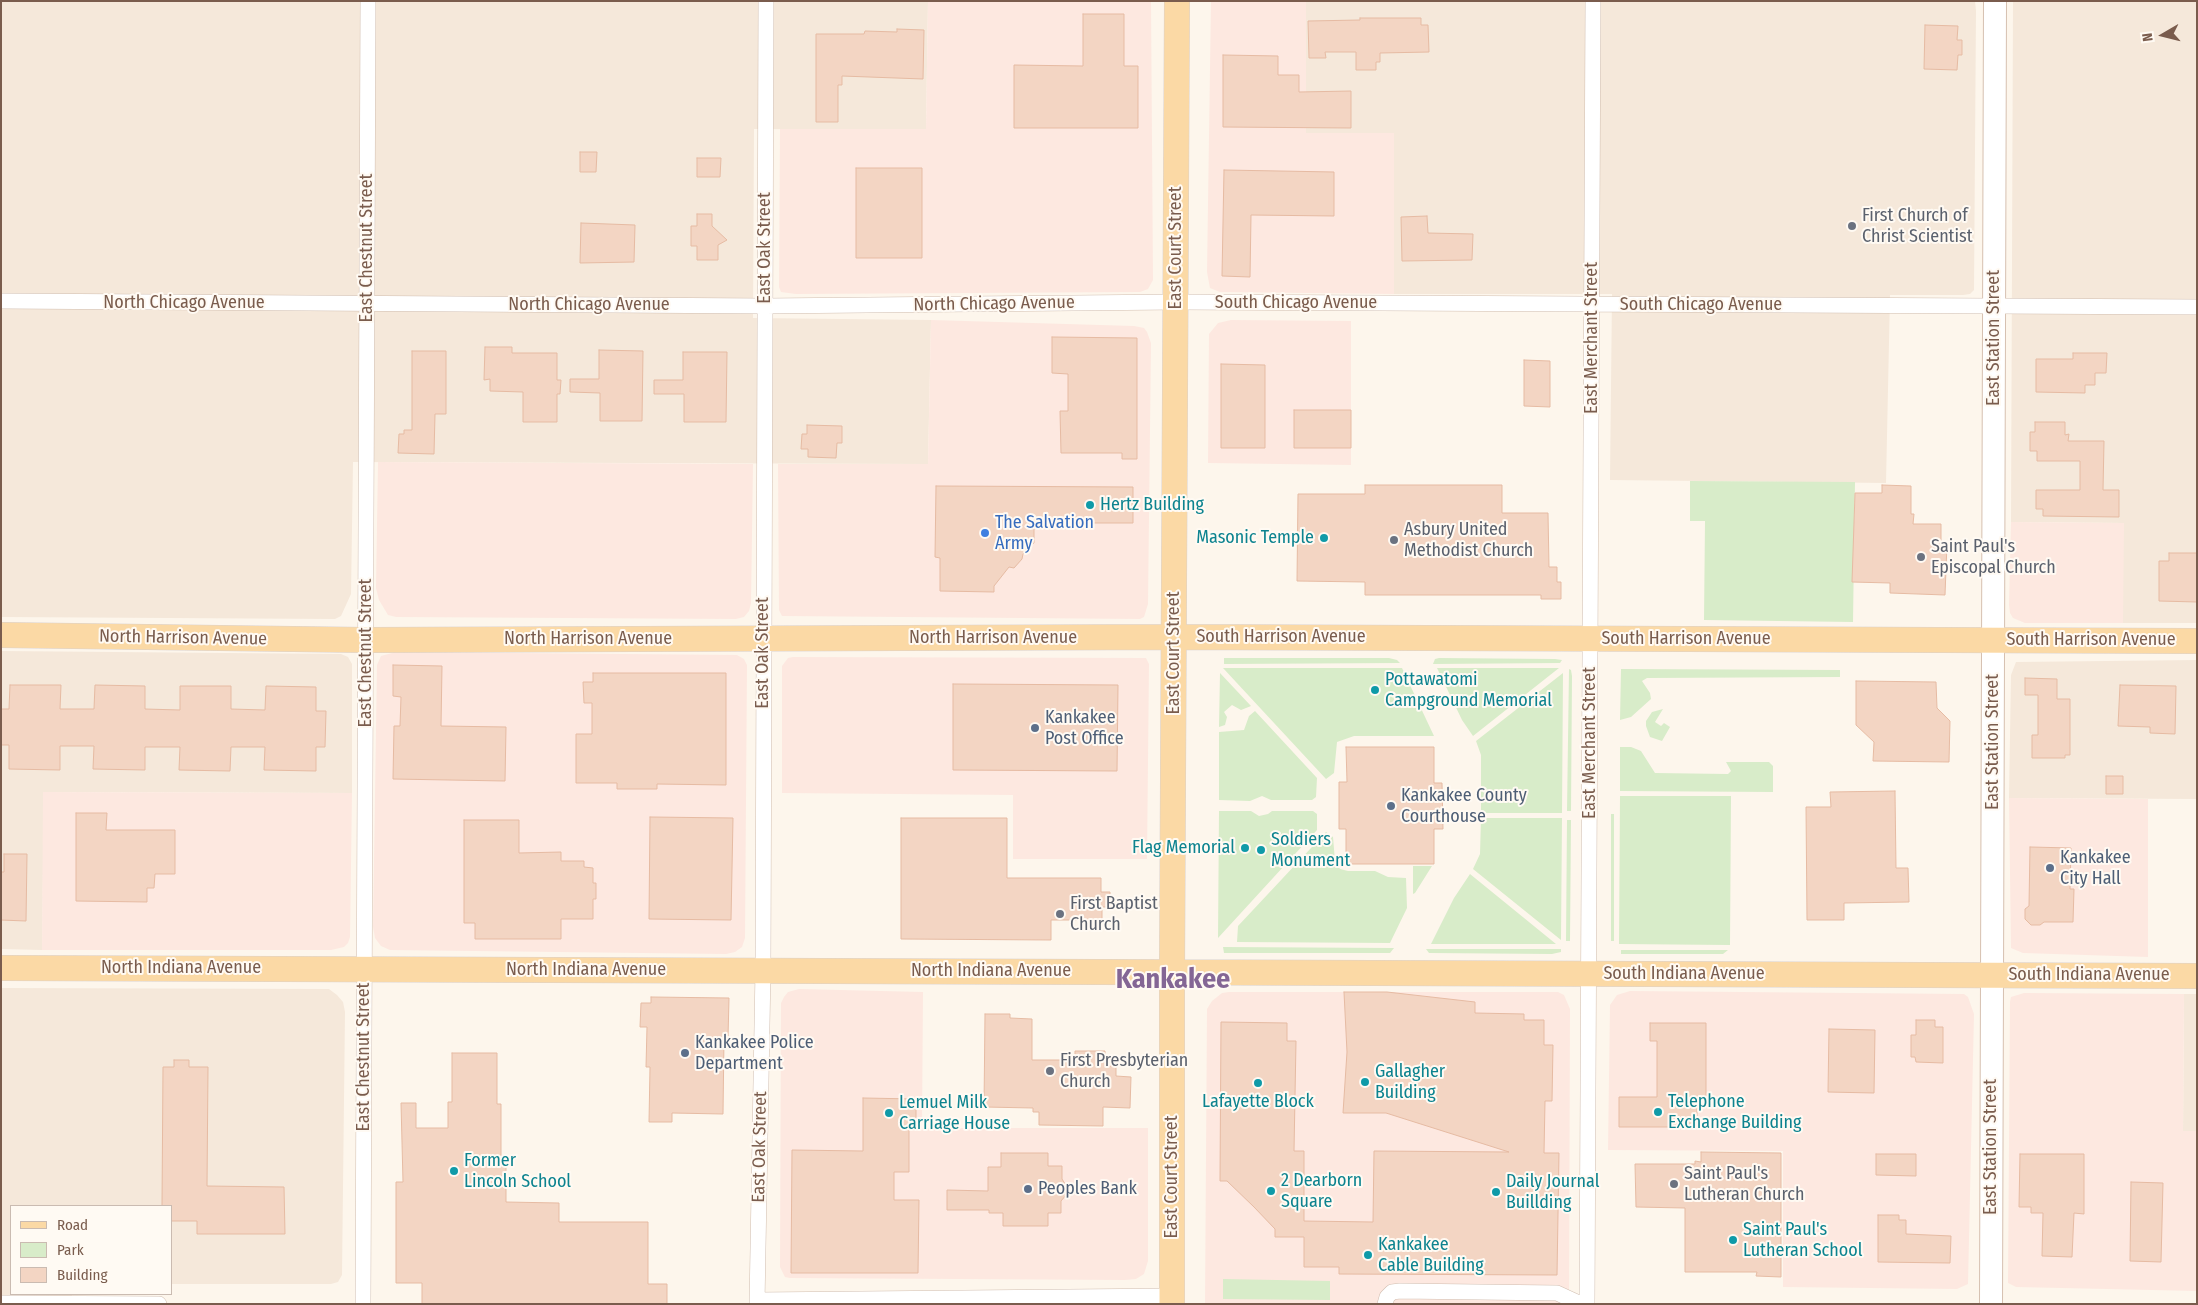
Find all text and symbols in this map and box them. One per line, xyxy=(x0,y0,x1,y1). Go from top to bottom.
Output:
north arrow xyxy=(2138,10,2188,60)
text: N xyxy=(2139,32,2157,43)
street label: East Chestnut Street xyxy=(356,174,378,322)
street label: East Court Street xyxy=(1165,186,1187,310)
street label: East Oak Street xyxy=(754,192,776,304)
place label: First Church of Christ Scientist xyxy=(1862,205,1973,248)
marker: First Church of Christ Scientist xyxy=(1846,220,1858,232)
street label: East Merchant Street xyxy=(1581,262,1603,414)
street label: East Station Street xyxy=(1983,270,2005,406)
street label: North Chicago Avenue xyxy=(103,292,265,314)
street label: North Chicago Avenue xyxy=(913,292,1075,316)
street label: South Chicago Avenue xyxy=(1215,292,1377,314)
street label: North Chicago Avenue xyxy=(508,294,670,316)
street label: South Chicago Avenue xyxy=(1620,294,1782,316)
place label: Hertz Building xyxy=(1100,494,1204,516)
marker: Hertz Building xyxy=(1084,499,1096,511)
place label: The Salvation Army xyxy=(995,512,1094,554)
place label: Asbury United Methodist Church xyxy=(1404,519,1533,562)
marker: The Salvation Army xyxy=(979,527,991,539)
place label: Masonic Temple xyxy=(1196,527,1314,549)
marker: Masonic Temple xyxy=(1318,532,1330,544)
marker: Asbury United Methodist Church xyxy=(1388,534,1400,546)
place label: Saint Paul's Episcopal Church xyxy=(1931,536,2056,578)
marker: Saint Paul's Episcopal Church xyxy=(1915,551,1927,563)
street label: East Chestnut Street xyxy=(355,579,377,727)
street label: East Court Street xyxy=(1163,591,1185,715)
street label: East Oak Street xyxy=(752,597,774,709)
street label: North Harrison Avenue xyxy=(99,626,267,650)
street label: South Harrison Avenue xyxy=(1196,626,1366,648)
street label: North Harrison Avenue xyxy=(909,627,1077,649)
street label: North Harrison Avenue xyxy=(504,628,672,650)
street label: South Harrison Avenue xyxy=(1601,628,1771,650)
street label: South Harrison Avenue xyxy=(2006,629,2176,651)
street label: East Merchant Street xyxy=(1579,667,1601,819)
place label: Pottawatomi Campground Memorial xyxy=(1385,669,1552,712)
street label: East Station Street xyxy=(1982,674,2004,810)
marker: Pottawatomi Campground Memorial xyxy=(1369,684,1381,696)
place label: Kankakee Post Office xyxy=(1045,707,1124,750)
marker: Kankakee Post Office xyxy=(1029,722,1041,734)
place label: Kankakee County Courthouse xyxy=(1401,785,1527,828)
marker: Kankakee County Courthouse xyxy=(1385,800,1397,812)
place label: Soldiers Monument xyxy=(1271,829,1350,872)
place label: Flag Memorial xyxy=(1132,837,1235,859)
marker: Flag Memorial xyxy=(1239,842,1251,854)
marker: Soldiers Monument xyxy=(1255,844,1267,856)
place label: Kankakee City Hall xyxy=(2060,847,2131,890)
marker: Kankakee City Hall xyxy=(2044,862,2056,874)
place label: First Baptist Church xyxy=(1070,893,1158,936)
marker: First Baptist Church xyxy=(1054,908,1066,920)
street label: North Indiana Avenue xyxy=(101,957,261,979)
street label: North Indiana Avenue xyxy=(506,959,666,981)
street label: North Indiana Avenue xyxy=(911,960,1071,982)
district label: Kankakee xyxy=(1116,963,1230,997)
street label: South Indiana Avenue xyxy=(1603,963,1765,985)
street label: South Indiana Avenue xyxy=(2008,964,2170,986)
street label: East Chestnut Street xyxy=(353,983,375,1131)
place label: Kankakee Police Department xyxy=(695,1032,814,1074)
marker: Kankakee Police Department xyxy=(679,1047,691,1059)
place label: First Presbyterian Church xyxy=(1060,1050,1188,1092)
place label: Gallagher Building xyxy=(1375,1061,1445,1104)
marker: First Presbyterian Church xyxy=(1044,1065,1056,1077)
marker: Gallagher Building xyxy=(1359,1076,1371,1088)
marker: Lafayette Block xyxy=(1252,1077,1264,1089)
street label: East Station Street xyxy=(1980,1079,2002,1215)
street label: East Oak Street xyxy=(748,1091,772,1203)
place label: Lafayette Block xyxy=(1202,1091,1314,1113)
place label: Telephone Exchange Building xyxy=(1668,1091,1802,1134)
place label: Lemuel Milk Carriage House xyxy=(899,1092,1010,1134)
marker: Telephone Exchange Building xyxy=(1652,1106,1664,1118)
marker: Lemuel Milk Carriage House xyxy=(883,1107,895,1119)
street label: East Court Street xyxy=(1161,1115,1183,1239)
place label: Former Lincoln School xyxy=(464,1150,571,1192)
place label: Saint Paul's Lutheran Church xyxy=(1684,1163,1804,1206)
marker: Former Lincoln School xyxy=(448,1165,460,1177)
place label: 2 Dearborn Square xyxy=(1281,1170,1362,1212)
place label: Daily Journal Buillding xyxy=(1506,1171,1599,1214)
place label: Peoples Bank xyxy=(1038,1178,1137,1200)
marker: Saint Paul's Lutheran Church xyxy=(1668,1178,1680,1190)
marker: Peoples Bank xyxy=(1022,1183,1034,1195)
marker: 2 Dearborn Square xyxy=(1265,1185,1277,1197)
marker: Daily Journal Buillding xyxy=(1490,1186,1502,1198)
legend xyxy=(10,1205,172,1295)
text: Road xyxy=(57,1216,88,1234)
place label: Saint Paul's Lutheran School xyxy=(1743,1219,1862,1262)
place label: Kankakee Cable Building xyxy=(1378,1234,1484,1276)
marker: Saint Paul's Lutheran School xyxy=(1727,1234,1739,1246)
text: Park xyxy=(57,1241,84,1259)
marker: Kankakee Cable Building xyxy=(1362,1249,1374,1261)
text: Building xyxy=(57,1266,108,1284)

